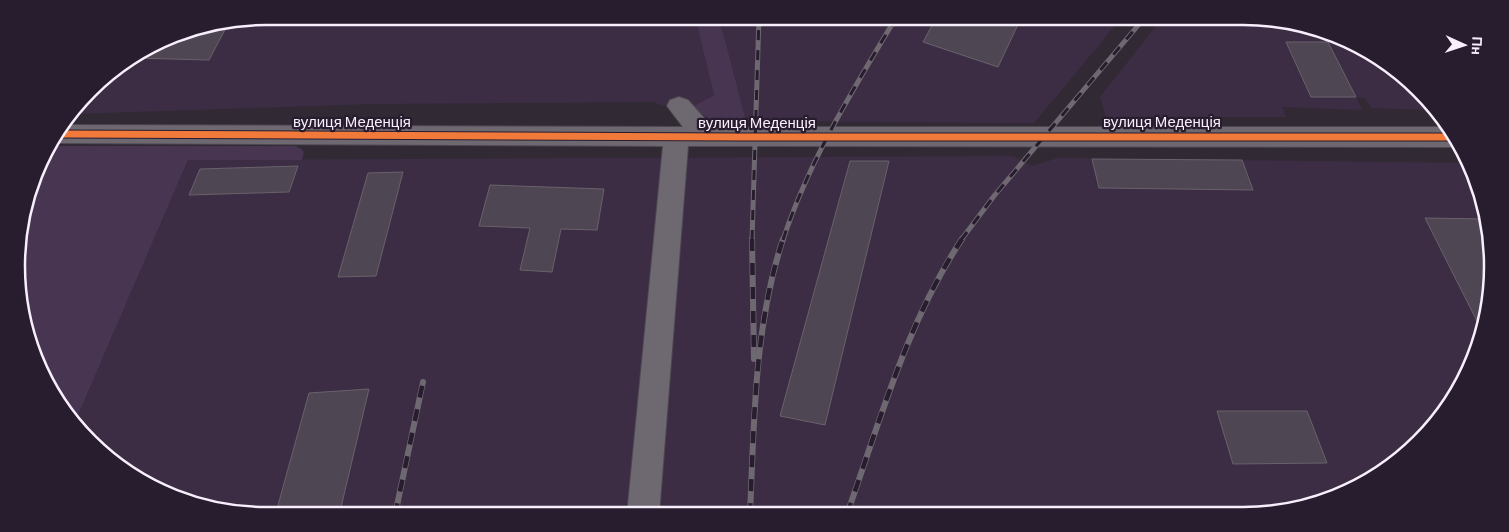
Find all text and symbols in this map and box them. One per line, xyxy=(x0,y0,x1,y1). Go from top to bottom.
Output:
north arrow xyxy=(1439,20,1489,70)
text: Пн xyxy=(1469,36,1486,55)
street label: вулиця Меденція xyxy=(293,112,411,130)
street label: вулиця Меденція xyxy=(1103,112,1221,130)
street label: вулиця Меденція xyxy=(698,113,816,131)

